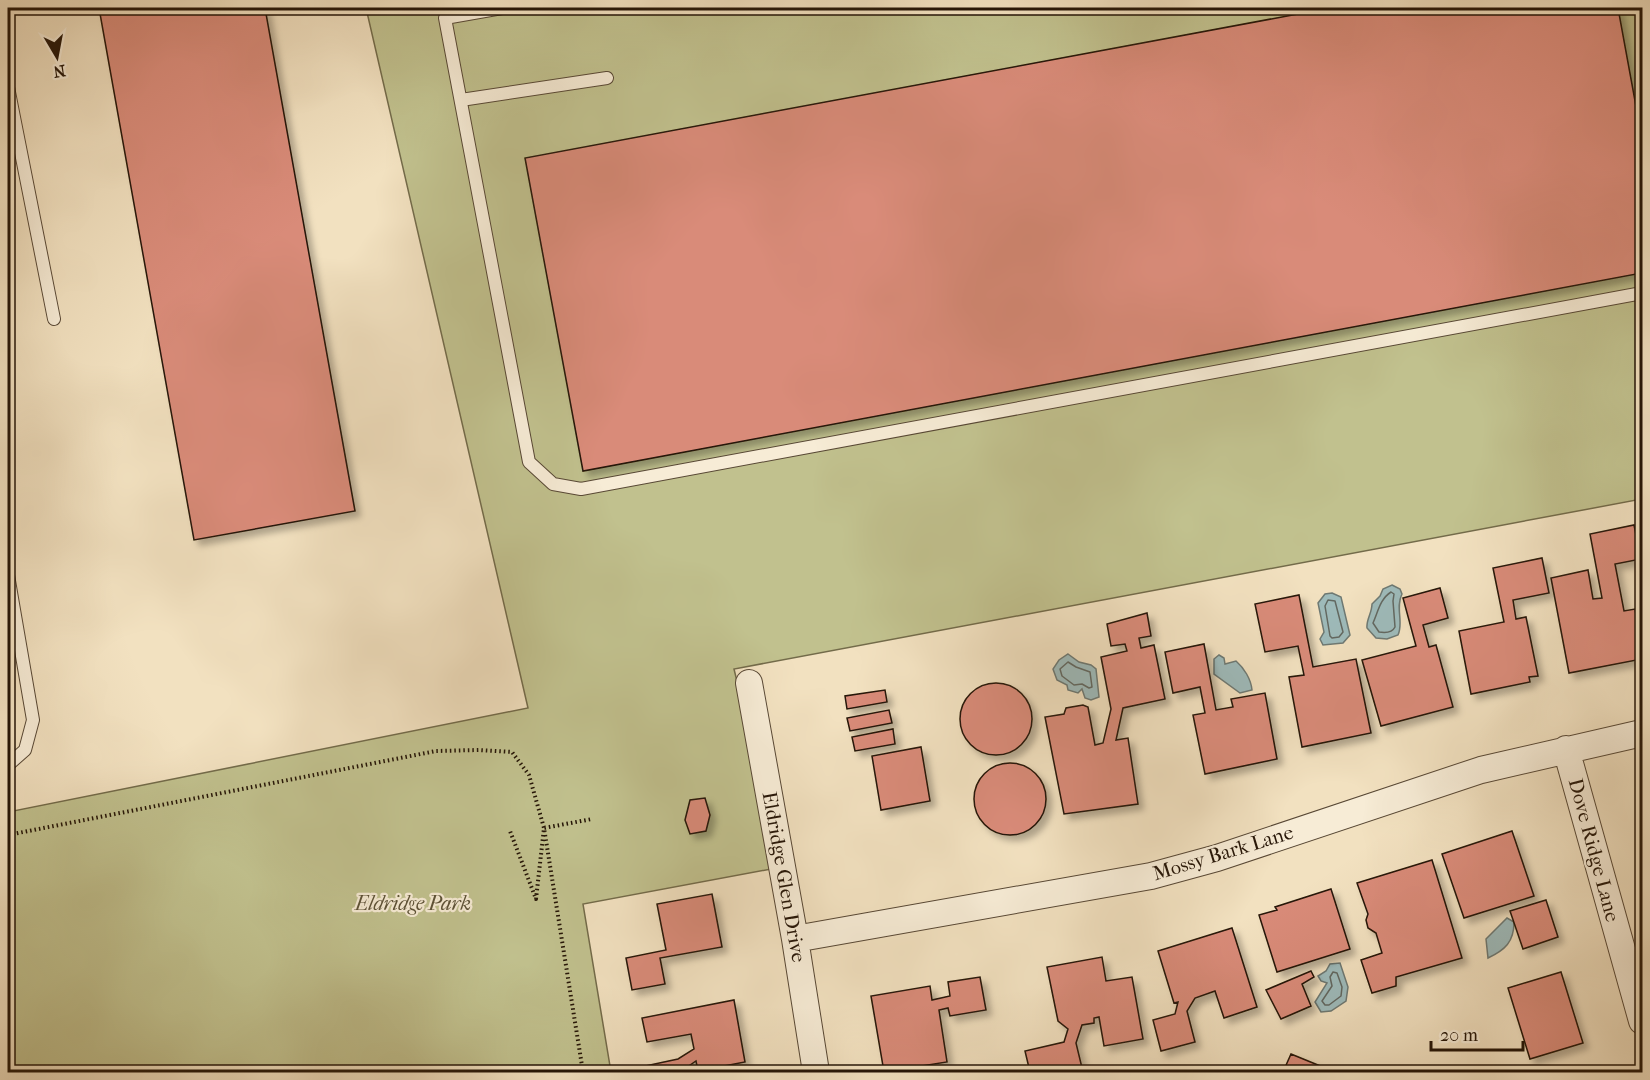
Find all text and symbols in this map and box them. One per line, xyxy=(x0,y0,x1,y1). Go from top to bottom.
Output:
north arrow xyxy=(27,27,87,87)
text: N xyxy=(51,61,67,82)
street label: Dove Ridge Lane xyxy=(1564,776,1624,924)
street label: Eldridge Glen Drive xyxy=(758,790,810,964)
street label: Mossy Bark Lane xyxy=(1150,821,1296,885)
park label: Eldridge Park xyxy=(354,892,471,915)
scale bar xyxy=(1431,1014,1522,1052)
text: 20 m xyxy=(1440,1025,1478,1046)

